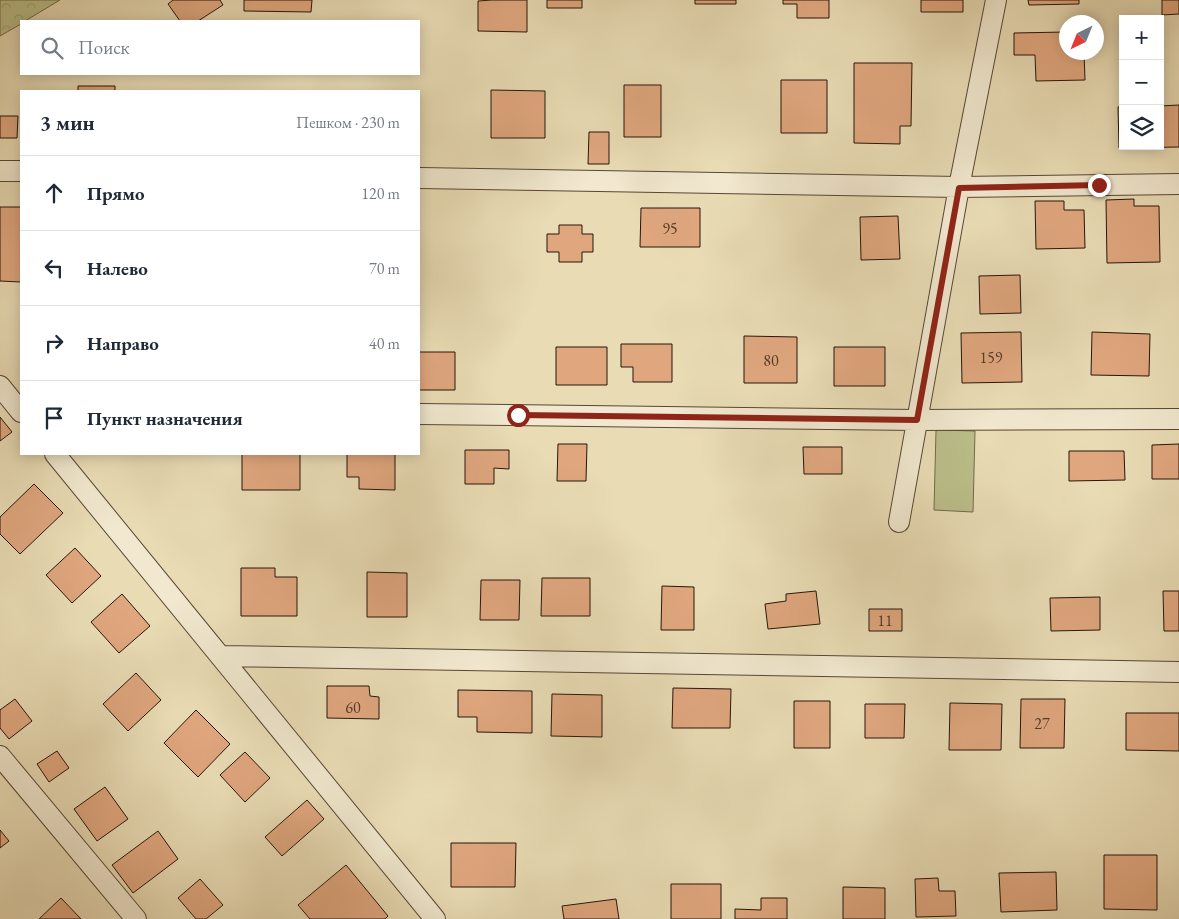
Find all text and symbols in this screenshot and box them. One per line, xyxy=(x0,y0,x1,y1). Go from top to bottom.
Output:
north arrow xyxy=(1059,15,1104,60)
map controls xyxy=(1119,15,1164,150)
button: + xyxy=(1119,15,1164,60)
search box xyxy=(20,20,420,75)
icon: search xyxy=(38,34,66,62)
text: Поиск xyxy=(78,35,130,60)
button: − xyxy=(1119,60,1164,105)
button: layers xyxy=(1119,105,1164,150)
text: 3 мин xyxy=(40,109,95,136)
text: Пешком · 230 m xyxy=(296,112,400,133)
route end xyxy=(1088,174,1111,197)
icon: ahead xyxy=(40,179,68,207)
text: Прямо xyxy=(87,181,145,206)
text: 120 m xyxy=(361,183,400,204)
house number: 95 xyxy=(662,218,678,239)
icon: left xyxy=(40,254,68,282)
text: Налево xyxy=(87,256,148,281)
text: 70 m xyxy=(369,258,400,279)
icon: right xyxy=(40,329,68,357)
text: Направо xyxy=(87,331,159,356)
text: 40 m xyxy=(369,333,400,354)
house number: 159 xyxy=(979,347,1003,368)
house number: 80 xyxy=(763,350,779,371)
icon: arrive xyxy=(40,404,68,432)
route start xyxy=(507,404,530,427)
text: Пункт назначения xyxy=(87,406,243,431)
house number: 11 xyxy=(877,610,893,631)
house number: 60 xyxy=(345,697,361,718)
house number: 27 xyxy=(1034,713,1050,734)

